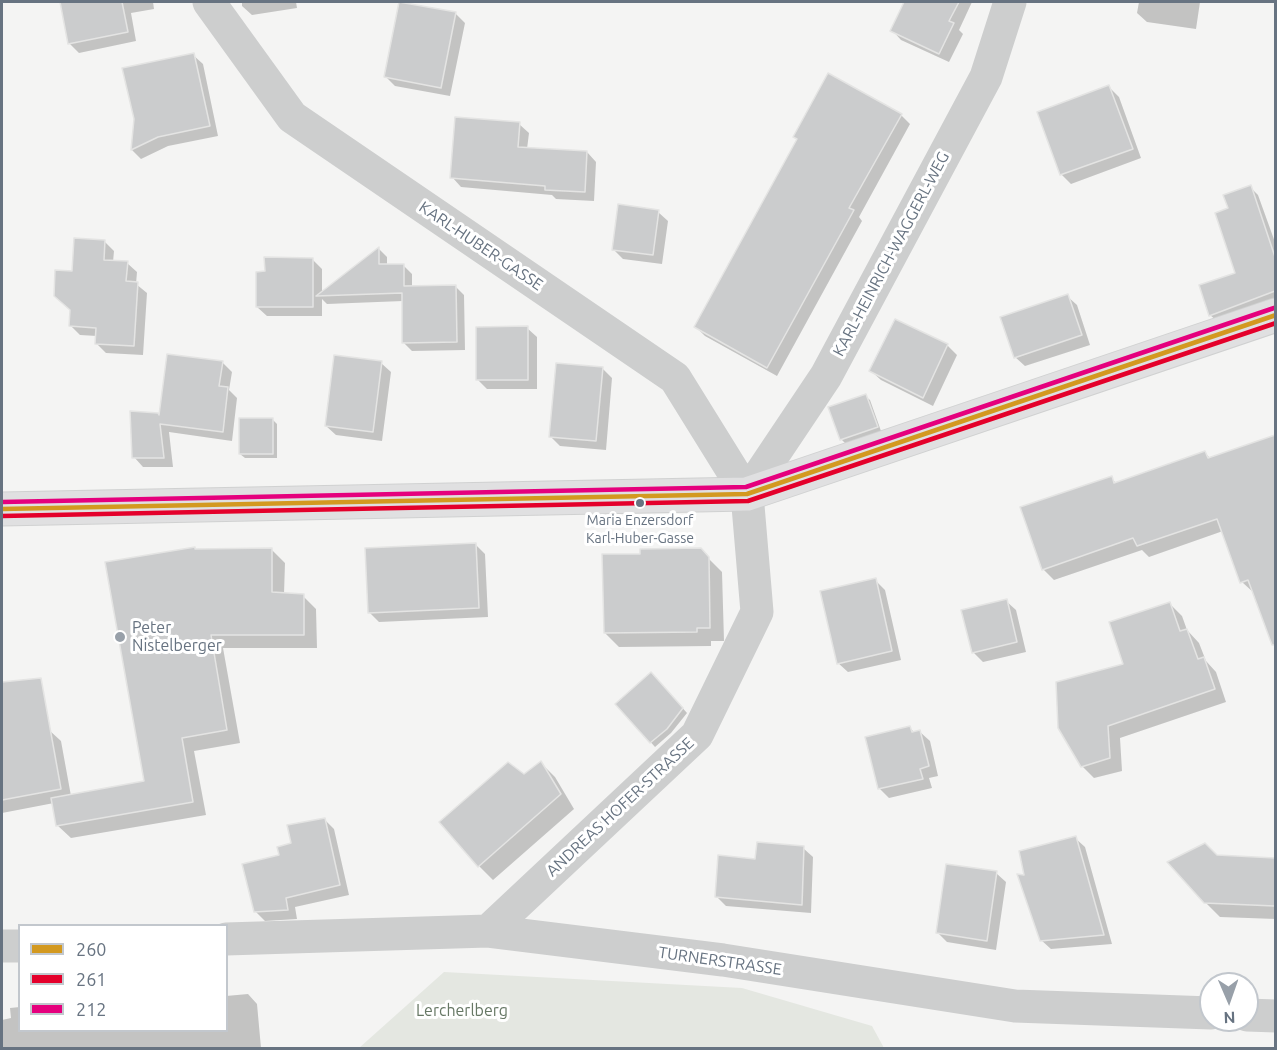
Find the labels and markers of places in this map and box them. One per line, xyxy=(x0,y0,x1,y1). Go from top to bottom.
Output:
marker: Maria Enzersdorf Karl-Huber-Gasse xyxy=(634,497,646,509)
place label: Maria Enzersdorf Karl-Huber-Gasse xyxy=(586,512,694,544)
place label: Peter Nistelberger xyxy=(132,618,222,656)
marker: Peter Nistelberger xyxy=(113,630,127,644)

